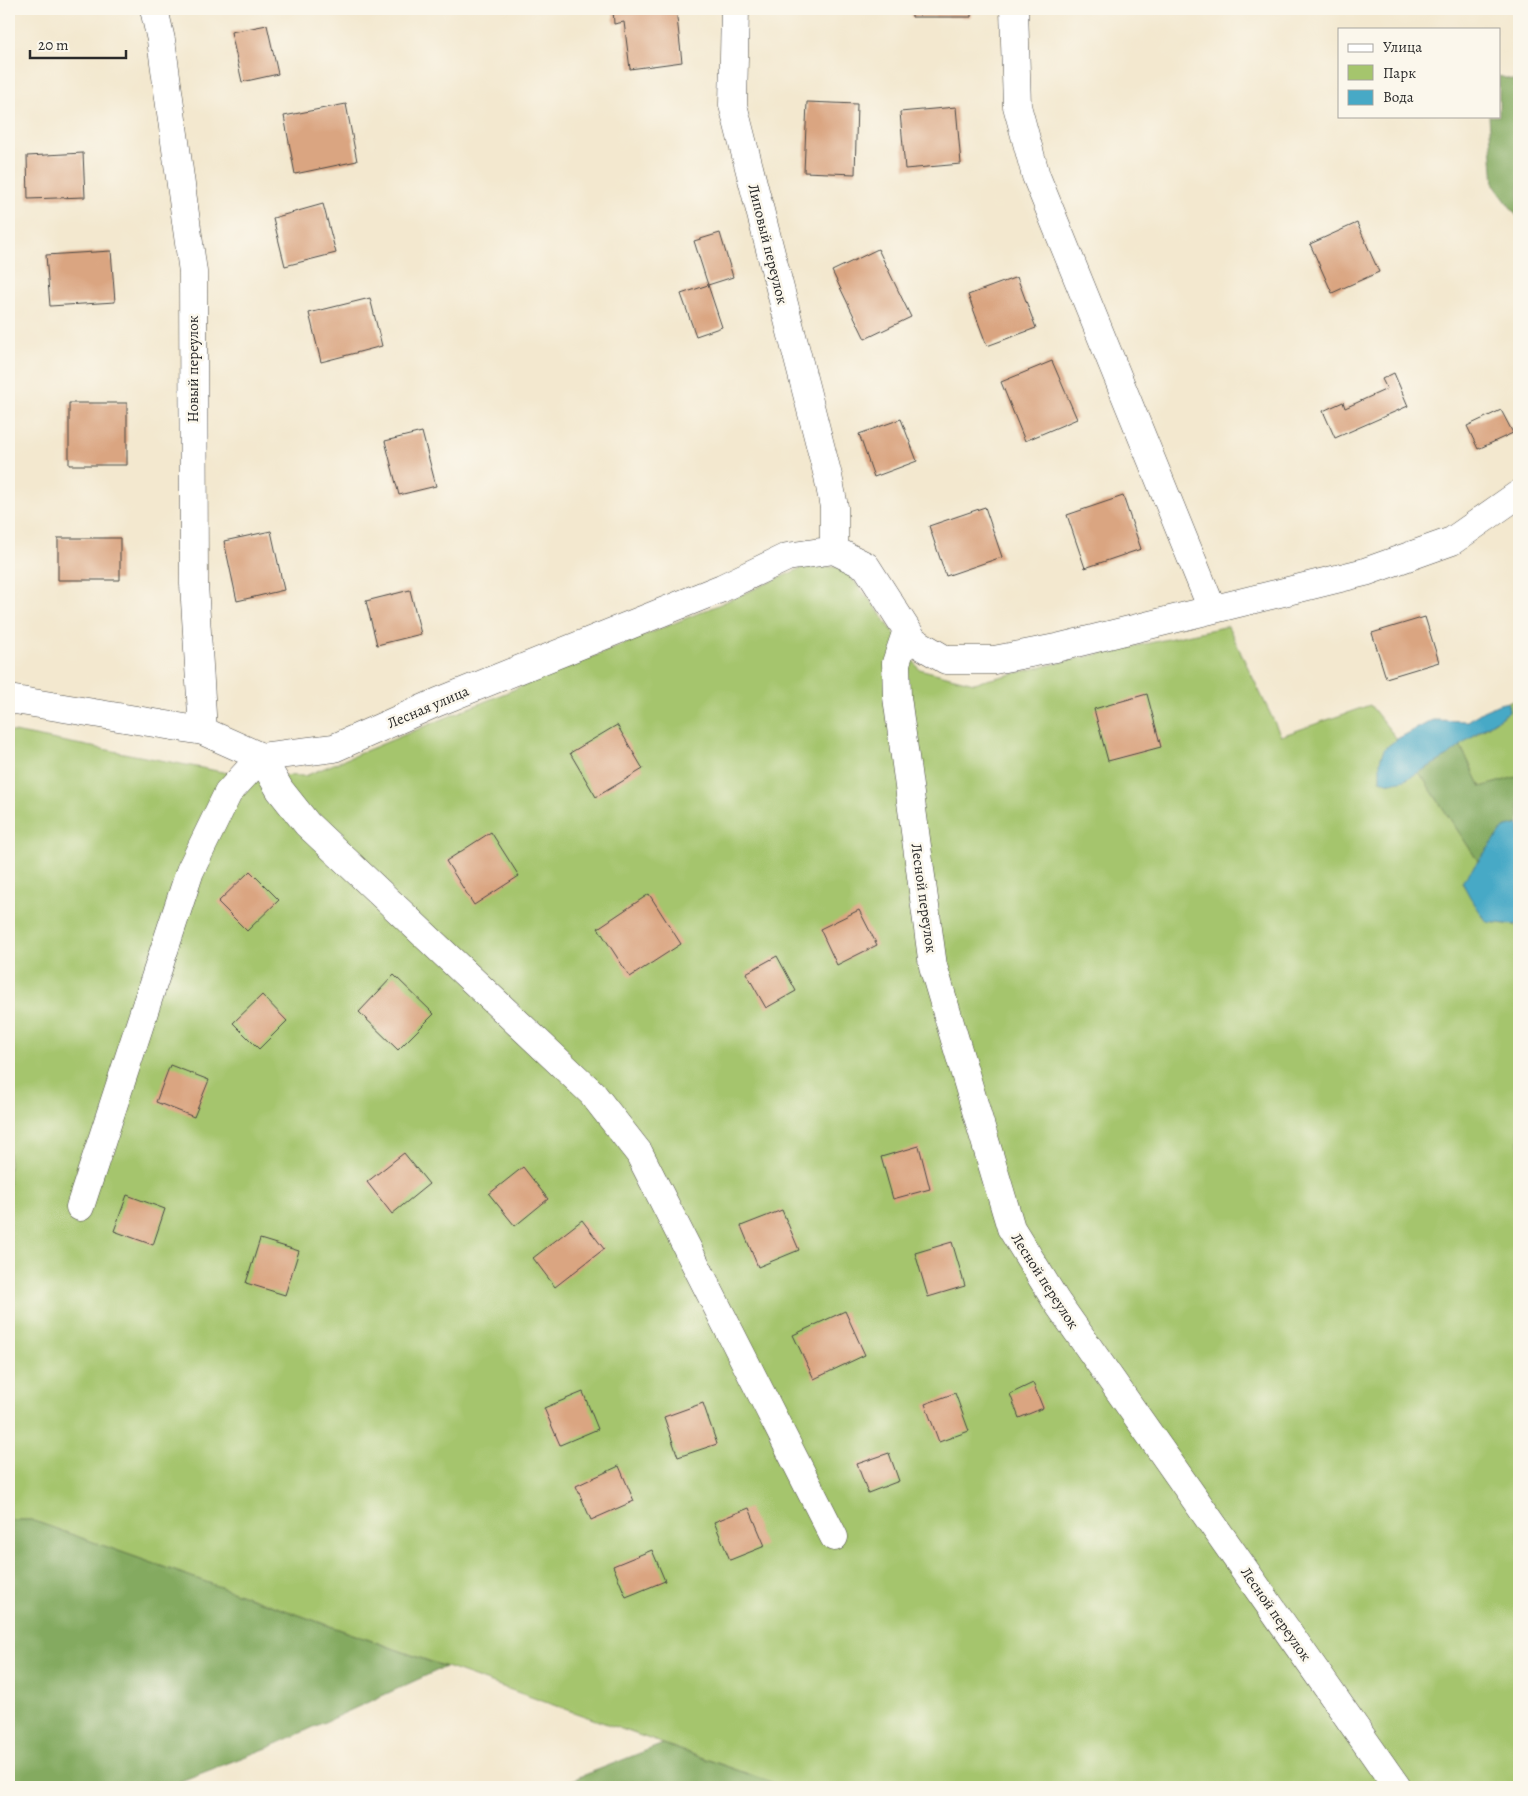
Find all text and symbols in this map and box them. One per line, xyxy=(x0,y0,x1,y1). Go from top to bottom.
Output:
scale bar xyxy=(30,28,126,60)
legend xyxy=(1338,28,1500,118)
text: 20 m xyxy=(38,35,69,55)
text: Улица xyxy=(1383,37,1422,57)
text: Парк xyxy=(1383,63,1416,83)
text: Вода xyxy=(1383,87,1414,107)
street label: Липовый переулок xyxy=(743,182,793,306)
street label: Новый переулок xyxy=(183,315,203,423)
street label: Лесная улица xyxy=(384,681,472,733)
street label: Лесной переулок xyxy=(906,842,942,954)
street label: Лесной переулок xyxy=(1006,1229,1084,1333)
street label: Лесной переулок xyxy=(1236,1563,1316,1665)

